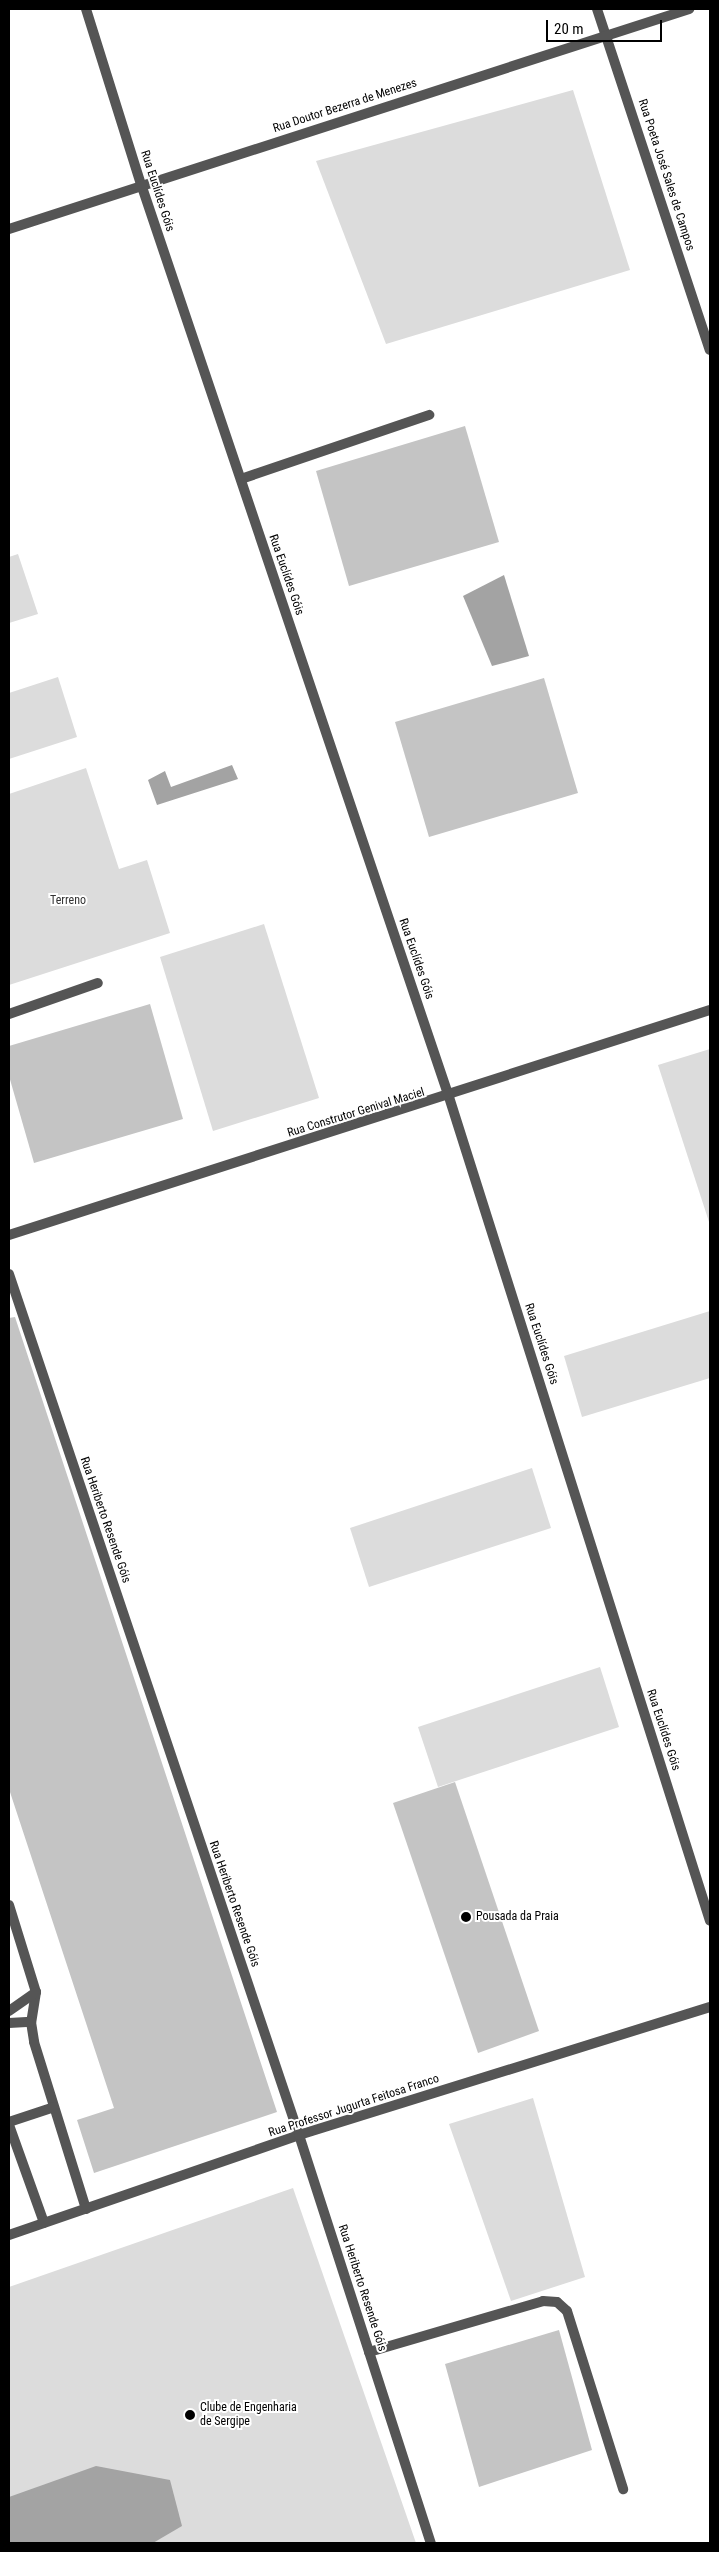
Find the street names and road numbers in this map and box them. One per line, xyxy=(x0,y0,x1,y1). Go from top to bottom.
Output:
street label: Rua Doutor Bezerra de Menezes xyxy=(271,76,419,136)
street label: Rua Poeta José Sales de Campos xyxy=(635,97,697,253)
street label: Rua Euclídes Góis xyxy=(137,149,177,233)
street label: Rua Euclídes Góis xyxy=(265,533,307,617)
street label: Rua Euclídes Góis xyxy=(395,917,437,1001)
street label: Rua Construtor Genival Maciel xyxy=(286,1085,426,1141)
street label: Rua Euclídes Góis xyxy=(521,1302,561,1386)
street label: Rua Heriberto Resende Góis xyxy=(77,1455,133,1585)
street label: Rua Euclídes Góis xyxy=(643,1688,683,1772)
street label: Rua Heriberto Resende Góis xyxy=(206,1839,262,1969)
street label: Rua Professor Jugurta Feitosa Franco xyxy=(267,2072,441,2140)
street label: Rua Heriberto Resende Góis xyxy=(335,2223,389,2353)

